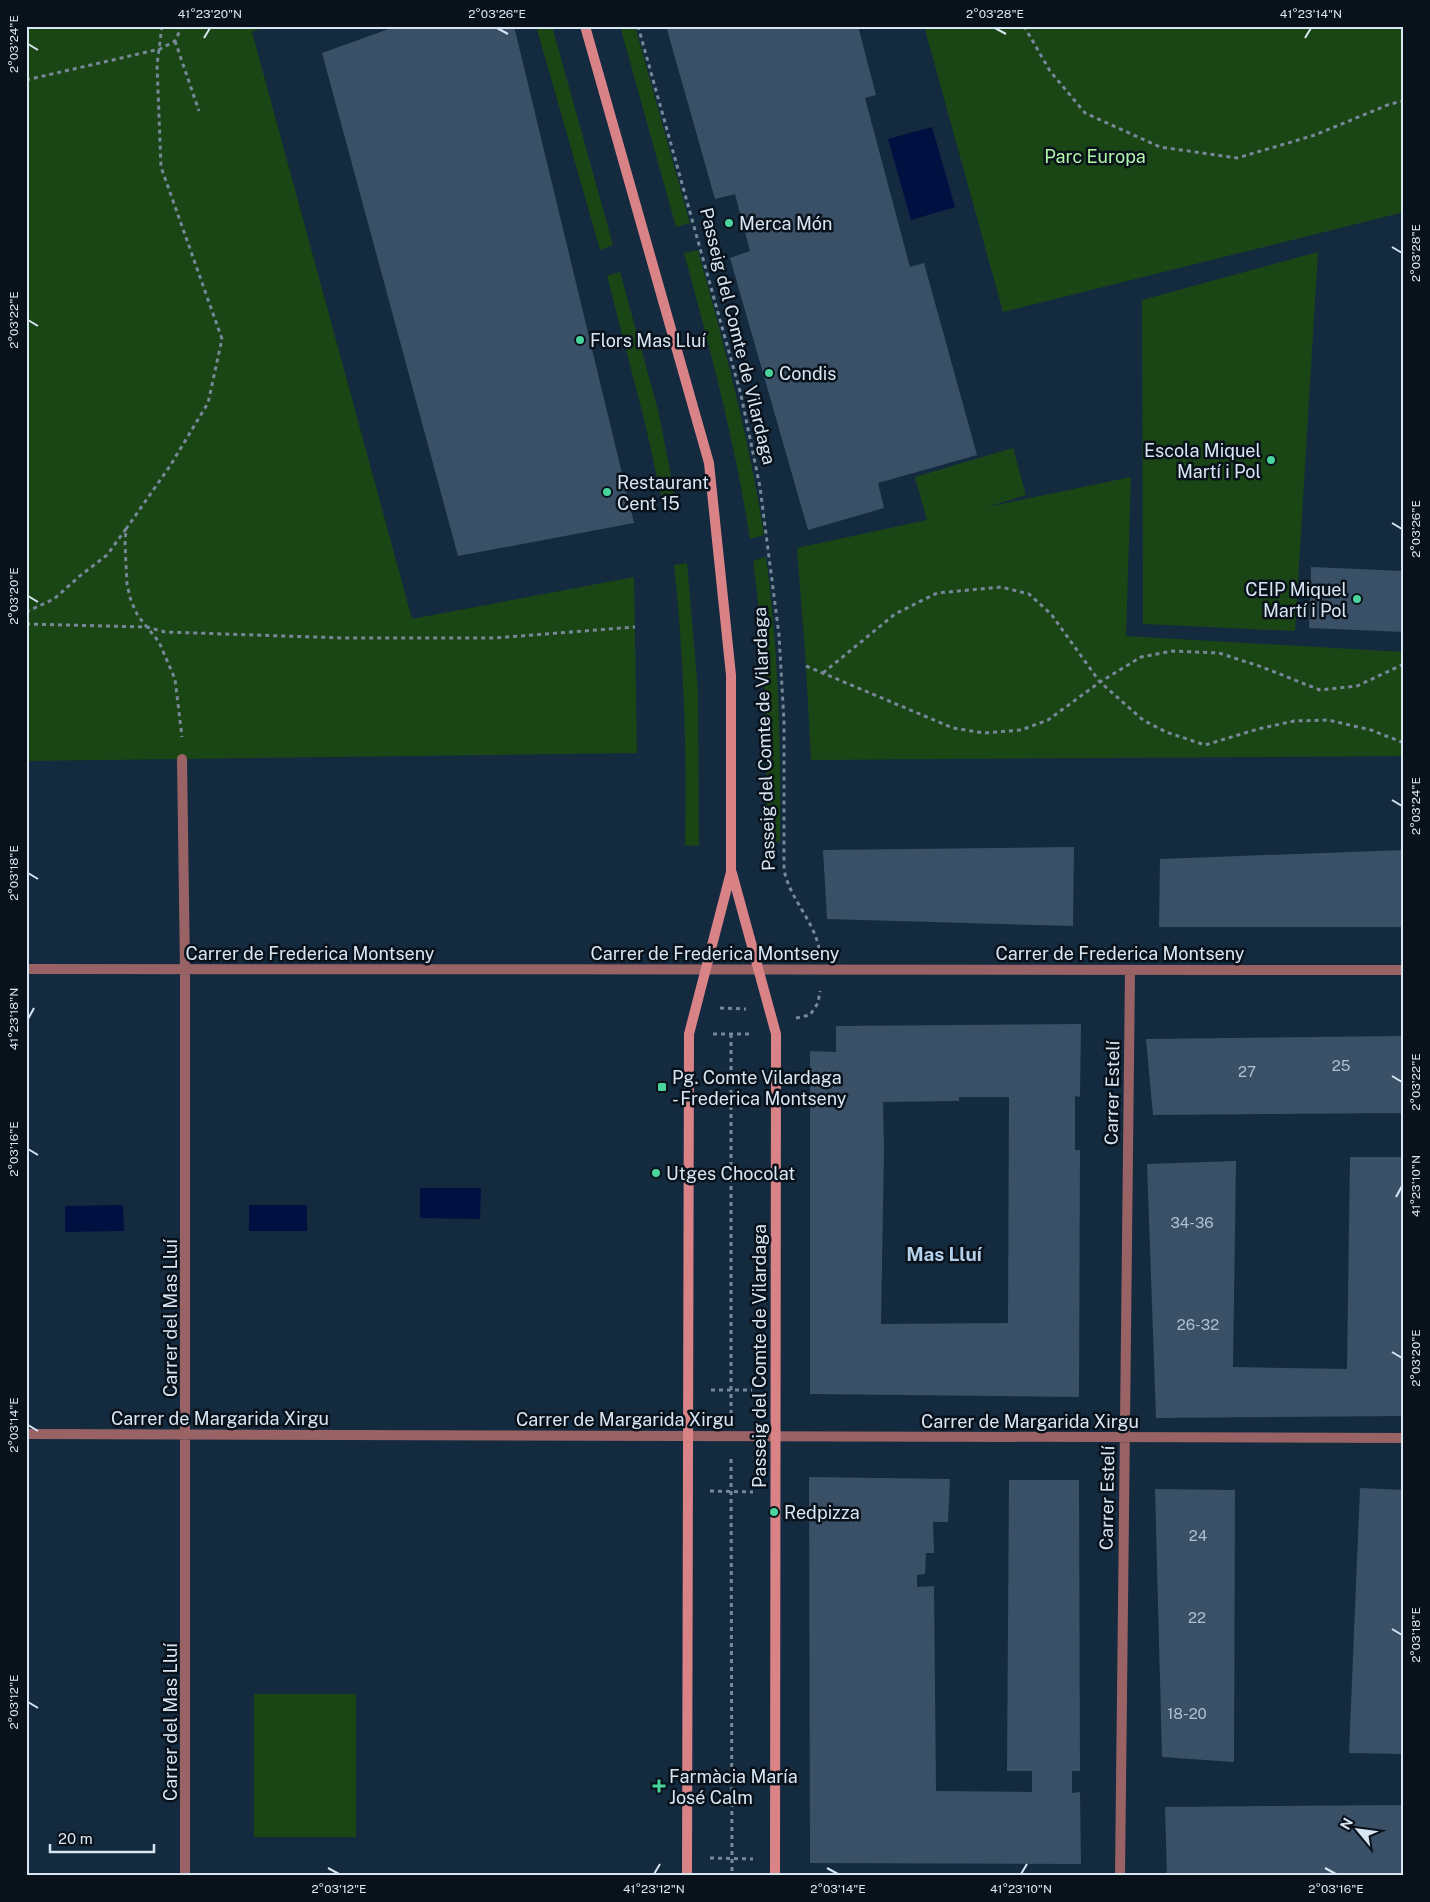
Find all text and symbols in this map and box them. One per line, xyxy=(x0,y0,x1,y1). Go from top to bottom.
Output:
text: 41°23'20"N xyxy=(178,7,242,21)
text: 2°03'26"E xyxy=(468,7,526,21)
text: 2°03'28"E xyxy=(966,7,1024,21)
text: 41°23'14"N xyxy=(1280,7,1342,21)
text: 2°03'24"E xyxy=(7,15,21,73)
park label: Parc Europa xyxy=(1044,146,1146,167)
street label: Passeig del Comte de Vilardaga xyxy=(696,205,780,467)
place label: Merca Món xyxy=(739,213,832,234)
marker: Merca Món xyxy=(723,217,735,229)
text: 2°03'28"E xyxy=(1409,224,1423,282)
text: 2°03'22"E xyxy=(7,291,21,349)
place label: Flors Mas Lluí xyxy=(590,330,707,351)
marker: Flors Mas Lluí xyxy=(574,334,586,346)
place label: Condis xyxy=(779,363,836,384)
marker: Condis xyxy=(763,367,775,379)
place label: Escola Miquel Martí i Pol xyxy=(1144,440,1261,482)
marker: Escola Miquel Martí i Pol xyxy=(1265,454,1277,466)
place label: Restaurant Cent 15 xyxy=(617,472,709,514)
marker: Restaurant Cent 15 xyxy=(601,486,613,498)
text: 2°03'26"E xyxy=(1409,500,1423,558)
text: 2°03'20"E xyxy=(7,567,21,625)
place label: CEIP Miquel Martí i Pol xyxy=(1245,579,1347,621)
marker: CEIP Miquel Martí i Pol xyxy=(1351,593,1363,605)
street label: Passeig del Comte de Vilardaga xyxy=(749,607,779,871)
text: 2°03'24"E xyxy=(1409,777,1423,835)
text: 2°03'18"E xyxy=(7,845,21,901)
street label: Carrer de Frederica Montseny xyxy=(186,943,435,964)
street label: Carrer de Frederica Montseny xyxy=(591,943,840,964)
street label: Carrer de Frederica Montseny xyxy=(996,943,1245,964)
text: 41°23'18"N xyxy=(7,988,21,1050)
street label: Carrer Estelí xyxy=(1101,1040,1123,1145)
text: 2°03'22"E xyxy=(1409,1053,1423,1111)
house number: 25 xyxy=(1332,1057,1350,1074)
house number: 27 xyxy=(1238,1063,1256,1080)
place label: Pg. Comte Vilardaga - Frederica Montseny xyxy=(672,1067,847,1109)
marker: Pg. Comte Vilardaga - Frederica Montseny xyxy=(656,1081,668,1093)
text: 2°03'16"E xyxy=(7,1121,21,1177)
text: 41°23'10"N xyxy=(1409,1155,1423,1217)
place label: Utges Chocolat xyxy=(666,1163,795,1184)
marker: Utges Chocolat xyxy=(650,1167,662,1179)
house number: 34-36 xyxy=(1170,1214,1214,1231)
street label: Passeig del Comte de Vilardaga xyxy=(749,1224,770,1488)
street label: Carrer del Mas Lluí xyxy=(160,1238,181,1397)
district label: Mas Lluí xyxy=(906,1243,983,1265)
house number: 26-32 xyxy=(1177,1316,1219,1333)
text: 2°03'20"E xyxy=(1409,1329,1423,1387)
text: 2°03'14"E xyxy=(7,1397,21,1453)
street label: Carrer de Margarida Xirgu xyxy=(111,1408,329,1429)
street label: Carrer de Margarida Xirgu xyxy=(516,1409,734,1430)
street label: Carrer de Margarida Xirgu xyxy=(921,1411,1139,1432)
street label: Carrer Estelí xyxy=(1096,1445,1118,1550)
place label: Redpizza xyxy=(784,1502,860,1523)
marker: Redpizza xyxy=(768,1506,780,1518)
house number: 24 xyxy=(1189,1527,1207,1544)
text: 2°03'18"E xyxy=(1409,1607,1423,1663)
house number: 22 xyxy=(1188,1609,1206,1626)
street label: Carrer del Mas Lluí xyxy=(160,1642,181,1801)
text: 2°03'12"E xyxy=(7,1674,21,1730)
house number: 18-20 xyxy=(1167,1705,1207,1722)
place label: Farmàcia María José Calm xyxy=(669,1766,798,1808)
marker: Farmàcia María José Calm xyxy=(653,1780,665,1792)
north arrow xyxy=(1332,1804,1382,1854)
text: N xyxy=(1337,1815,1356,1832)
scale bar xyxy=(50,1822,154,1854)
text: 20 m xyxy=(58,1830,93,1847)
text: 2°03'12"E xyxy=(311,1882,367,1896)
text: 41°23'12"N xyxy=(623,1882,685,1896)
text: 2°03'14"E xyxy=(810,1882,866,1896)
text: 41°23'10"N xyxy=(990,1882,1052,1896)
text: 2°03'16"E xyxy=(1308,1882,1364,1896)

